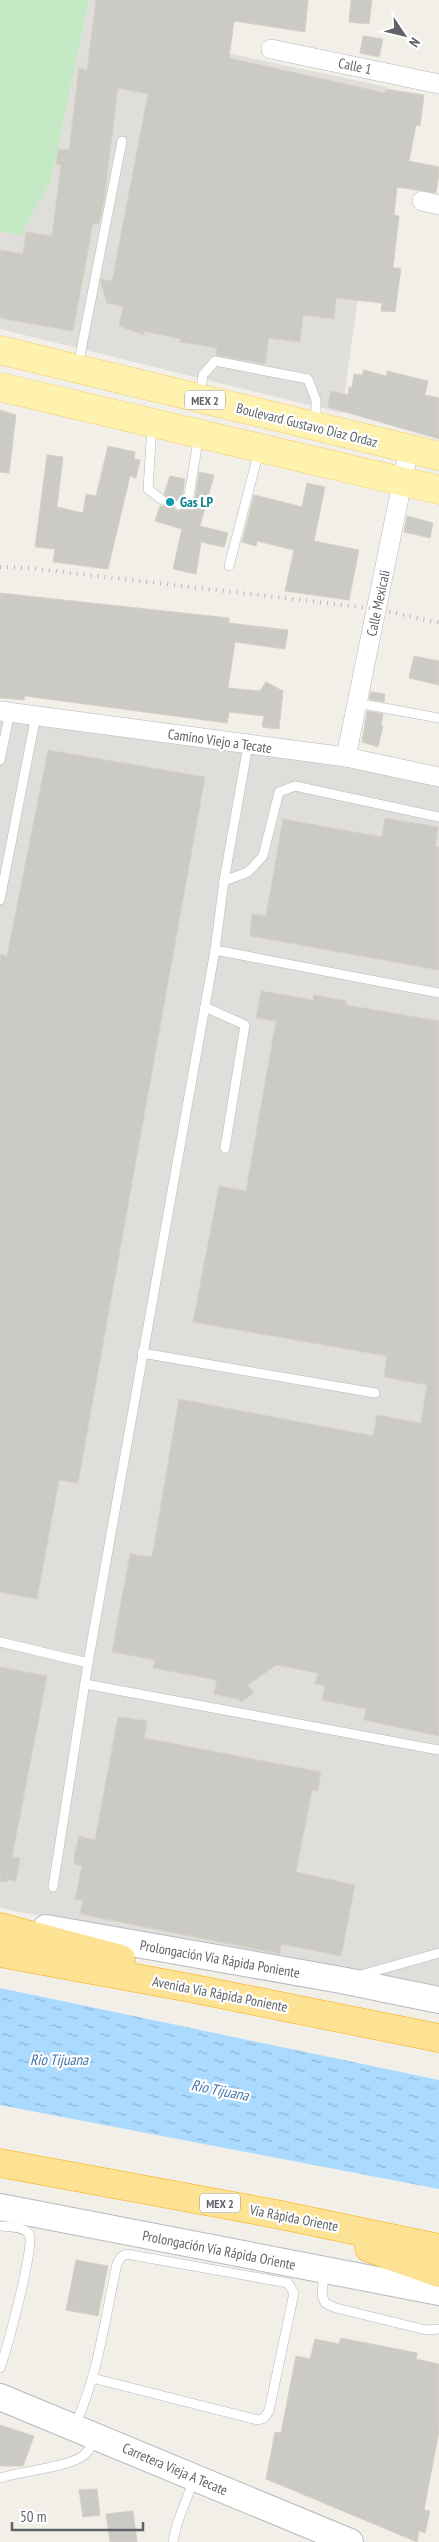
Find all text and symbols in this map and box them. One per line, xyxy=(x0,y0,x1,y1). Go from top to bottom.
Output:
north arrow xyxy=(379,10,429,60)
text: N xyxy=(405,34,424,51)
street label: Calle 1 xyxy=(337,54,373,78)
road number: MEX 2 xyxy=(185,390,225,410)
street label: Boulevard Gustavo Díaz Ordaz xyxy=(235,399,379,451)
place label: Gas LP xyxy=(180,493,214,511)
marker: Gas LP xyxy=(164,496,176,508)
street label: Calle Mexicali xyxy=(362,568,394,638)
street label: Camino Viejo a Tecate xyxy=(167,725,273,757)
street label: Prolongación Vía Rápida Poniente xyxy=(139,1936,302,1982)
street label: Avenida Vía Rápida Poniente xyxy=(151,1972,289,2016)
water label: Rio Tijuana xyxy=(30,2050,89,2069)
water label: Río Tijuana xyxy=(190,2075,251,2105)
road number: MEX 2 xyxy=(200,2194,240,2212)
street label: Vía Rápida Oriente xyxy=(247,2200,340,2235)
street label: Prolongación Vía Rápida Oriente xyxy=(141,2226,297,2274)
street label: Carretera Vieja A Tecate xyxy=(120,2439,231,2499)
scale bar xyxy=(12,2500,144,2532)
text: 50 m xyxy=(20,2507,46,2526)

